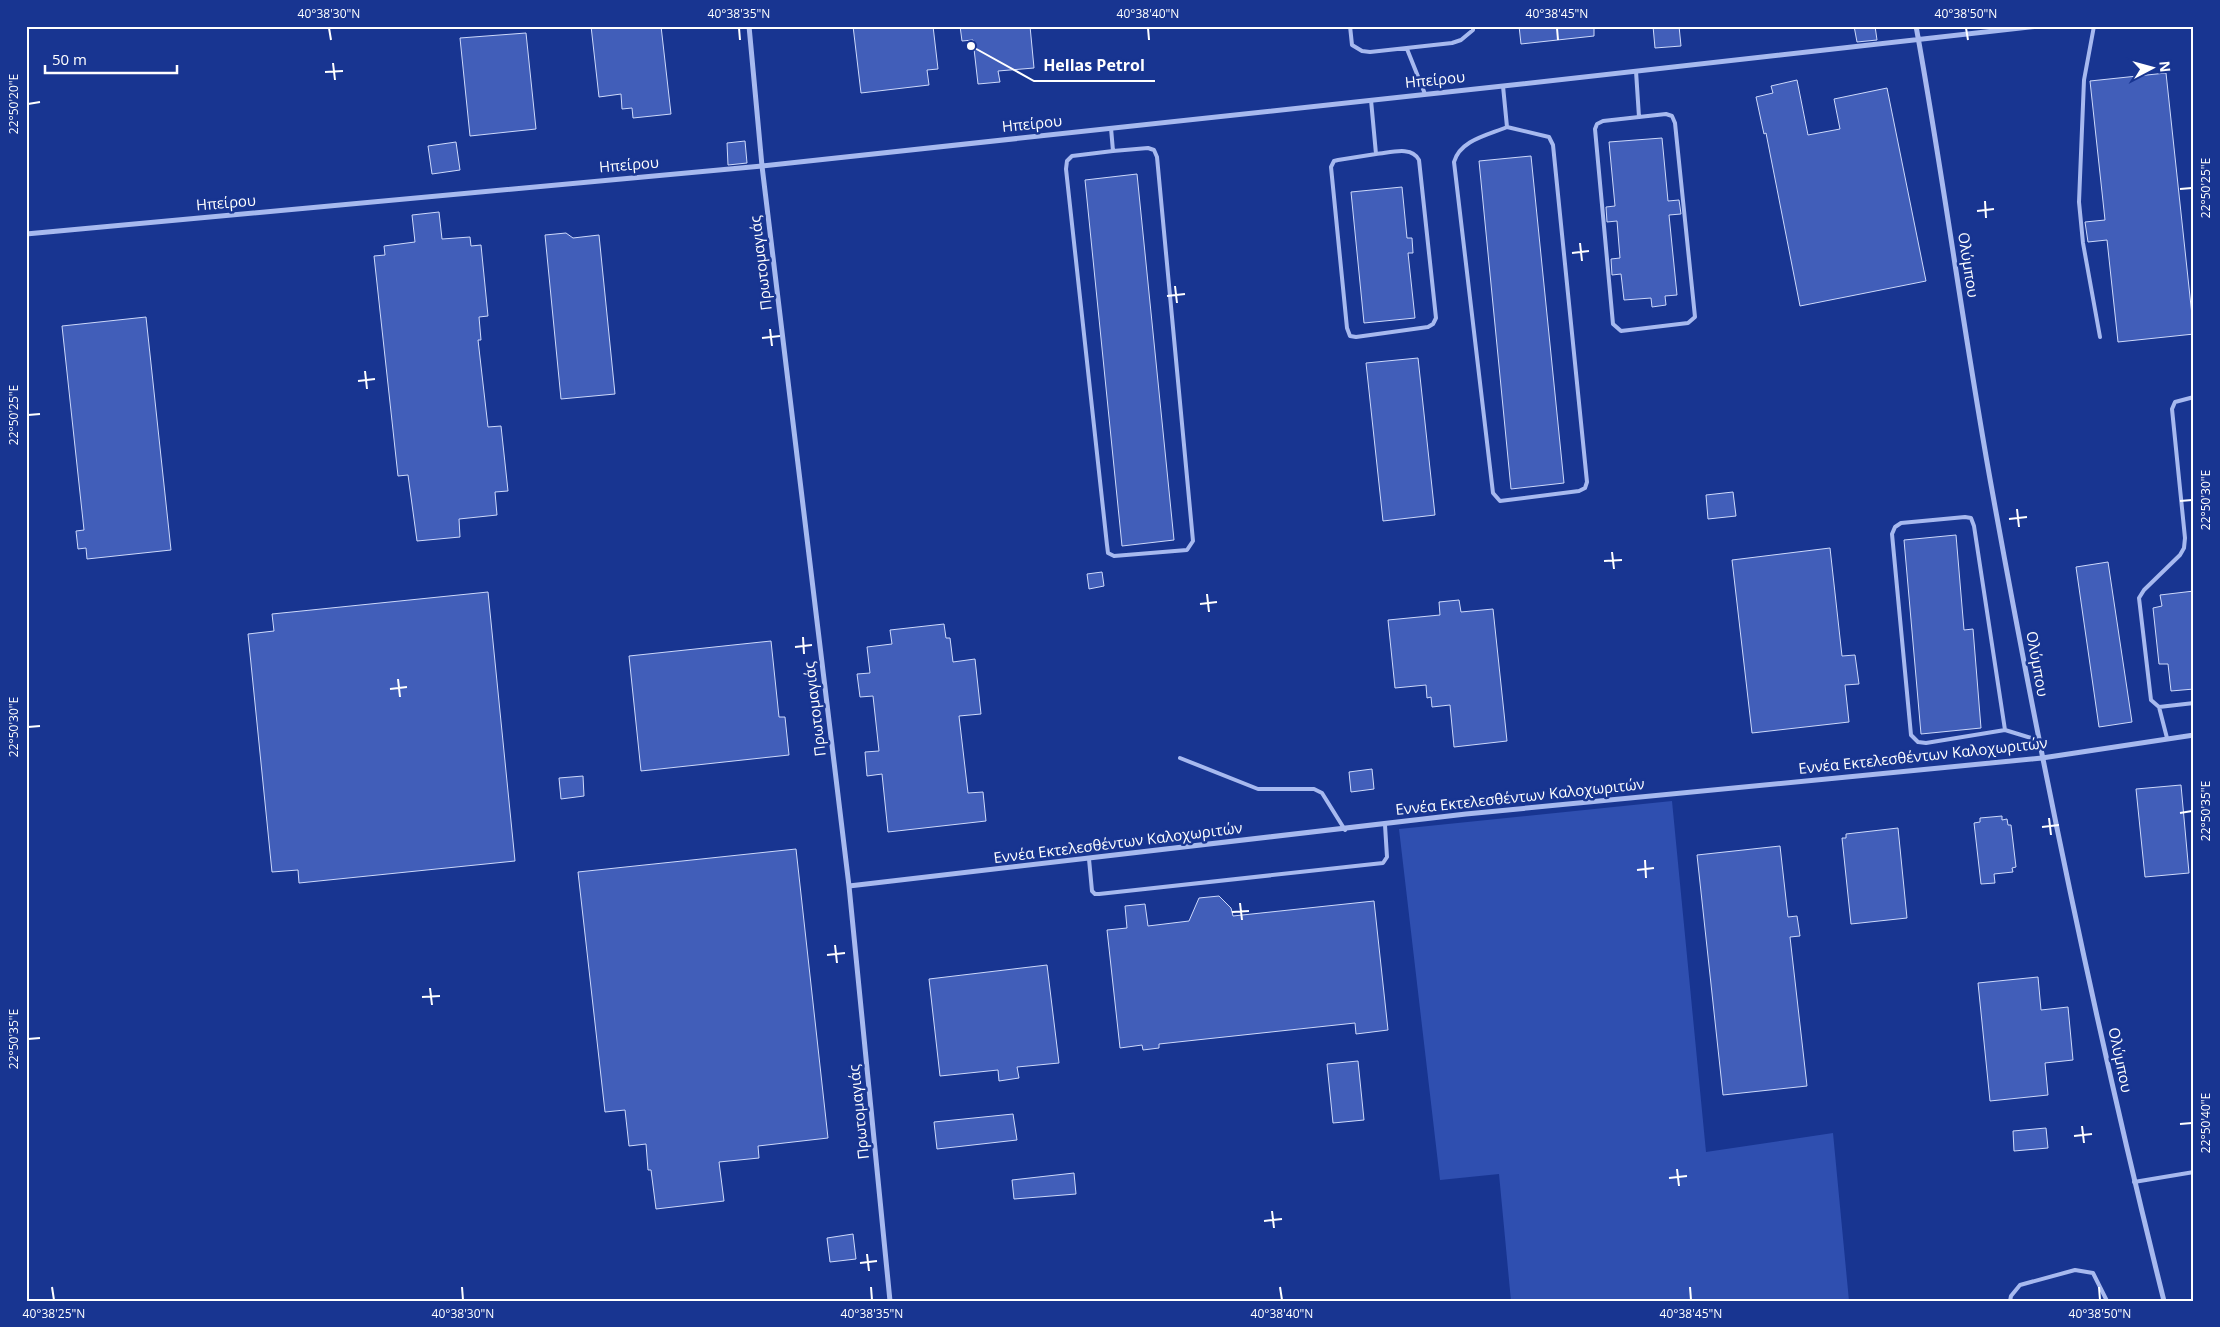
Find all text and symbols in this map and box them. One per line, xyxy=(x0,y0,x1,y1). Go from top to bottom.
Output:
text: 40°38'30"N xyxy=(298,5,360,22)
text: 40°38'35"N xyxy=(708,5,770,22)
text: 40°38'40"N xyxy=(1117,5,1179,22)
text: 40°38'45"N xyxy=(1526,5,1588,22)
text: 40°38'50"N xyxy=(1935,5,1997,22)
scale bar xyxy=(45,42,178,74)
north arrow xyxy=(2128,42,2178,92)
text: 50 m xyxy=(52,49,87,69)
callout: Hellas Petrol xyxy=(1034,50,1155,81)
text: Hellas Petrol xyxy=(1043,54,1145,76)
text: N xyxy=(2155,60,2175,73)
street label: Ηπείρου xyxy=(1404,66,1466,92)
text: 22°50'20"E xyxy=(5,74,22,134)
street label: Ηπείρου xyxy=(1001,110,1063,136)
street label: Ηπείρου xyxy=(598,151,660,177)
text: 22°50'25"E xyxy=(2197,158,2214,218)
street label: Ηπείρου xyxy=(195,189,257,215)
street label: Πρωτομαγιάς xyxy=(744,215,776,312)
street label: Ολύμπου xyxy=(1954,231,1984,299)
text: 22°50'25"E xyxy=(5,385,22,445)
text: 22°50'30"E xyxy=(2197,470,2214,530)
street label: Ολύμπου xyxy=(2022,630,2054,698)
street label: Πρωτομαγιάς xyxy=(798,661,830,758)
text: 22°50'30"E xyxy=(5,697,22,757)
street label: Εννέα Εκτελεσθέντων Καλοχωριτών xyxy=(1797,732,2049,778)
street label: Εννέα Εκτελεσθέντων Καλοχωριτών xyxy=(1394,773,1646,819)
text: 22°50'35"E xyxy=(2197,781,2214,841)
street label: Εννέα Εκτελεσθέντων Καλοχωριτών xyxy=(992,817,1243,867)
text: 22°50'35"E xyxy=(5,1009,22,1069)
street label: Ολύμπου xyxy=(2104,1025,2138,1094)
street label: Πρωτομαγιάς xyxy=(843,1064,873,1161)
text: 22°50'40"E xyxy=(2197,1093,2214,1153)
text: 40°38'25"N xyxy=(23,1305,85,1322)
text: 40°38'30"N xyxy=(432,1305,494,1322)
text: 40°38'35"N xyxy=(841,1305,903,1322)
text: 40°38'40"N xyxy=(1251,1305,1313,1322)
text: 40°38'45"N xyxy=(1660,1305,1722,1322)
text: 40°38'50"N xyxy=(2069,1305,2131,1322)

